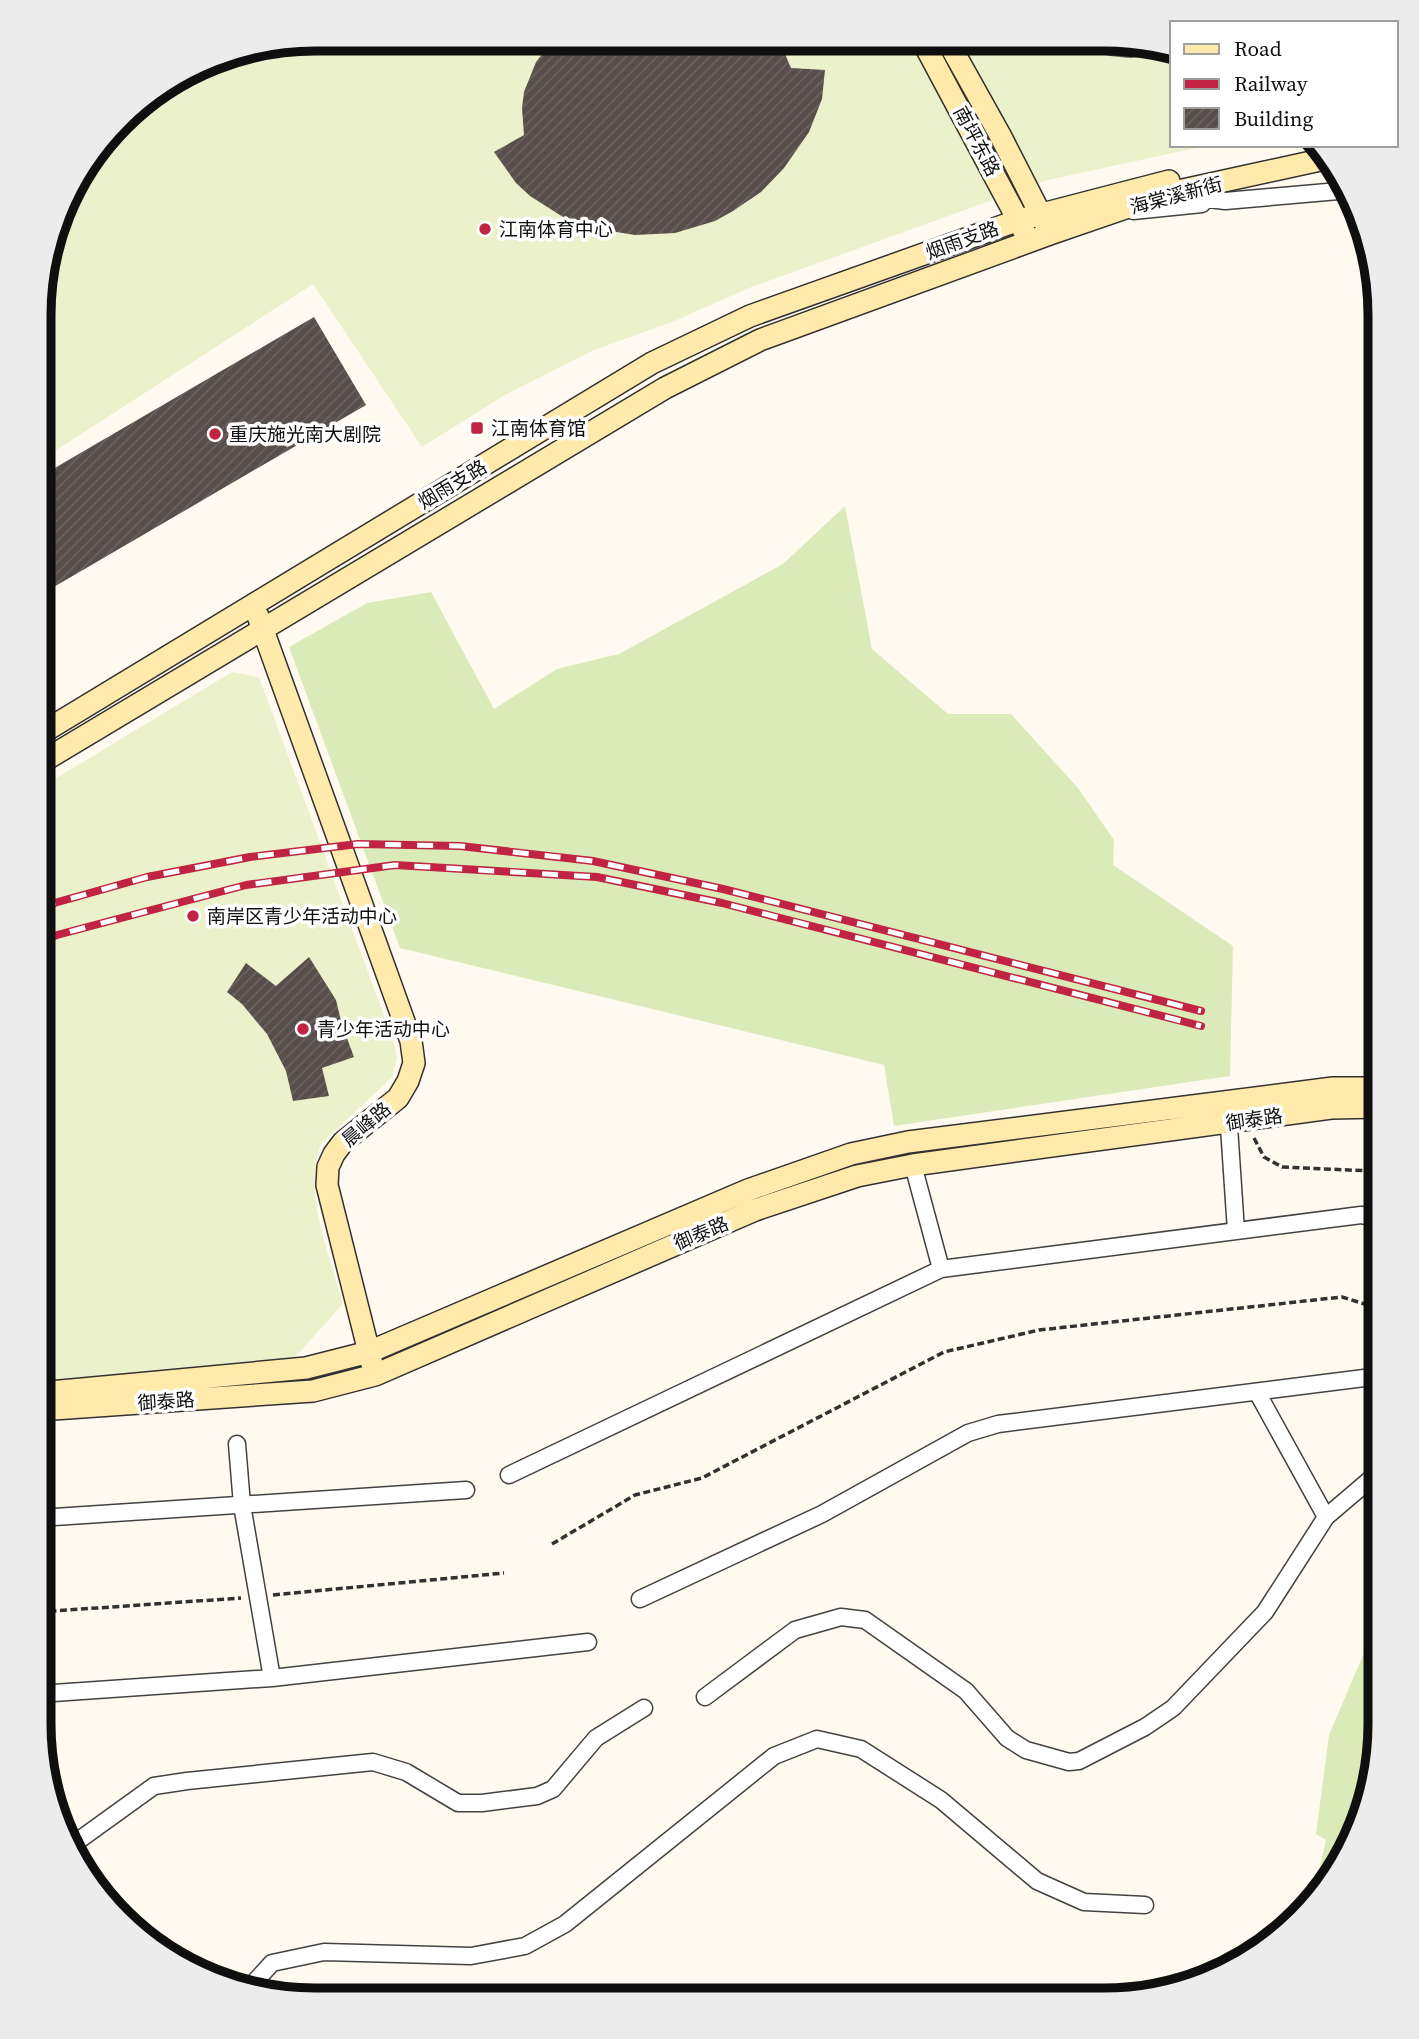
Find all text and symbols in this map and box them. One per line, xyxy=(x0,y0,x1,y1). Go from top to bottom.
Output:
legend xyxy=(1170,21,1398,147)
text: Road xyxy=(1234,34,1282,63)
text: Railway xyxy=(1234,69,1308,98)
street label: 南坪东路 xyxy=(948,101,1006,181)
text: Building xyxy=(1234,104,1313,133)
street label: 海棠溪新街 xyxy=(1127,170,1225,220)
street label: 烟雨支路 xyxy=(922,215,1002,265)
place label: 江南体育中心 xyxy=(499,216,613,242)
marker: 江南体育中心 xyxy=(477,221,493,237)
place label: 江南体育馆 xyxy=(491,415,586,441)
marker: 江南体育馆 xyxy=(469,420,485,436)
place label: 重庆施光南大剧院 xyxy=(229,421,381,447)
marker: 重庆施光南大剧院 xyxy=(207,426,223,442)
street label: 烟雨支路 xyxy=(413,453,491,515)
place label: 南岸区青少年活动中心 xyxy=(207,903,397,929)
marker: 南岸区青少年活动中心 xyxy=(185,908,201,924)
place label: 青少年活动中心 xyxy=(317,1016,450,1042)
marker: 青少年活动中心 xyxy=(295,1021,311,1037)
street label: 晨峰路 xyxy=(336,1096,396,1152)
street label: 御泰路 xyxy=(1224,1102,1284,1136)
street label: 御泰路 xyxy=(670,1210,732,1256)
street label: 御泰路 xyxy=(137,1386,195,1416)

